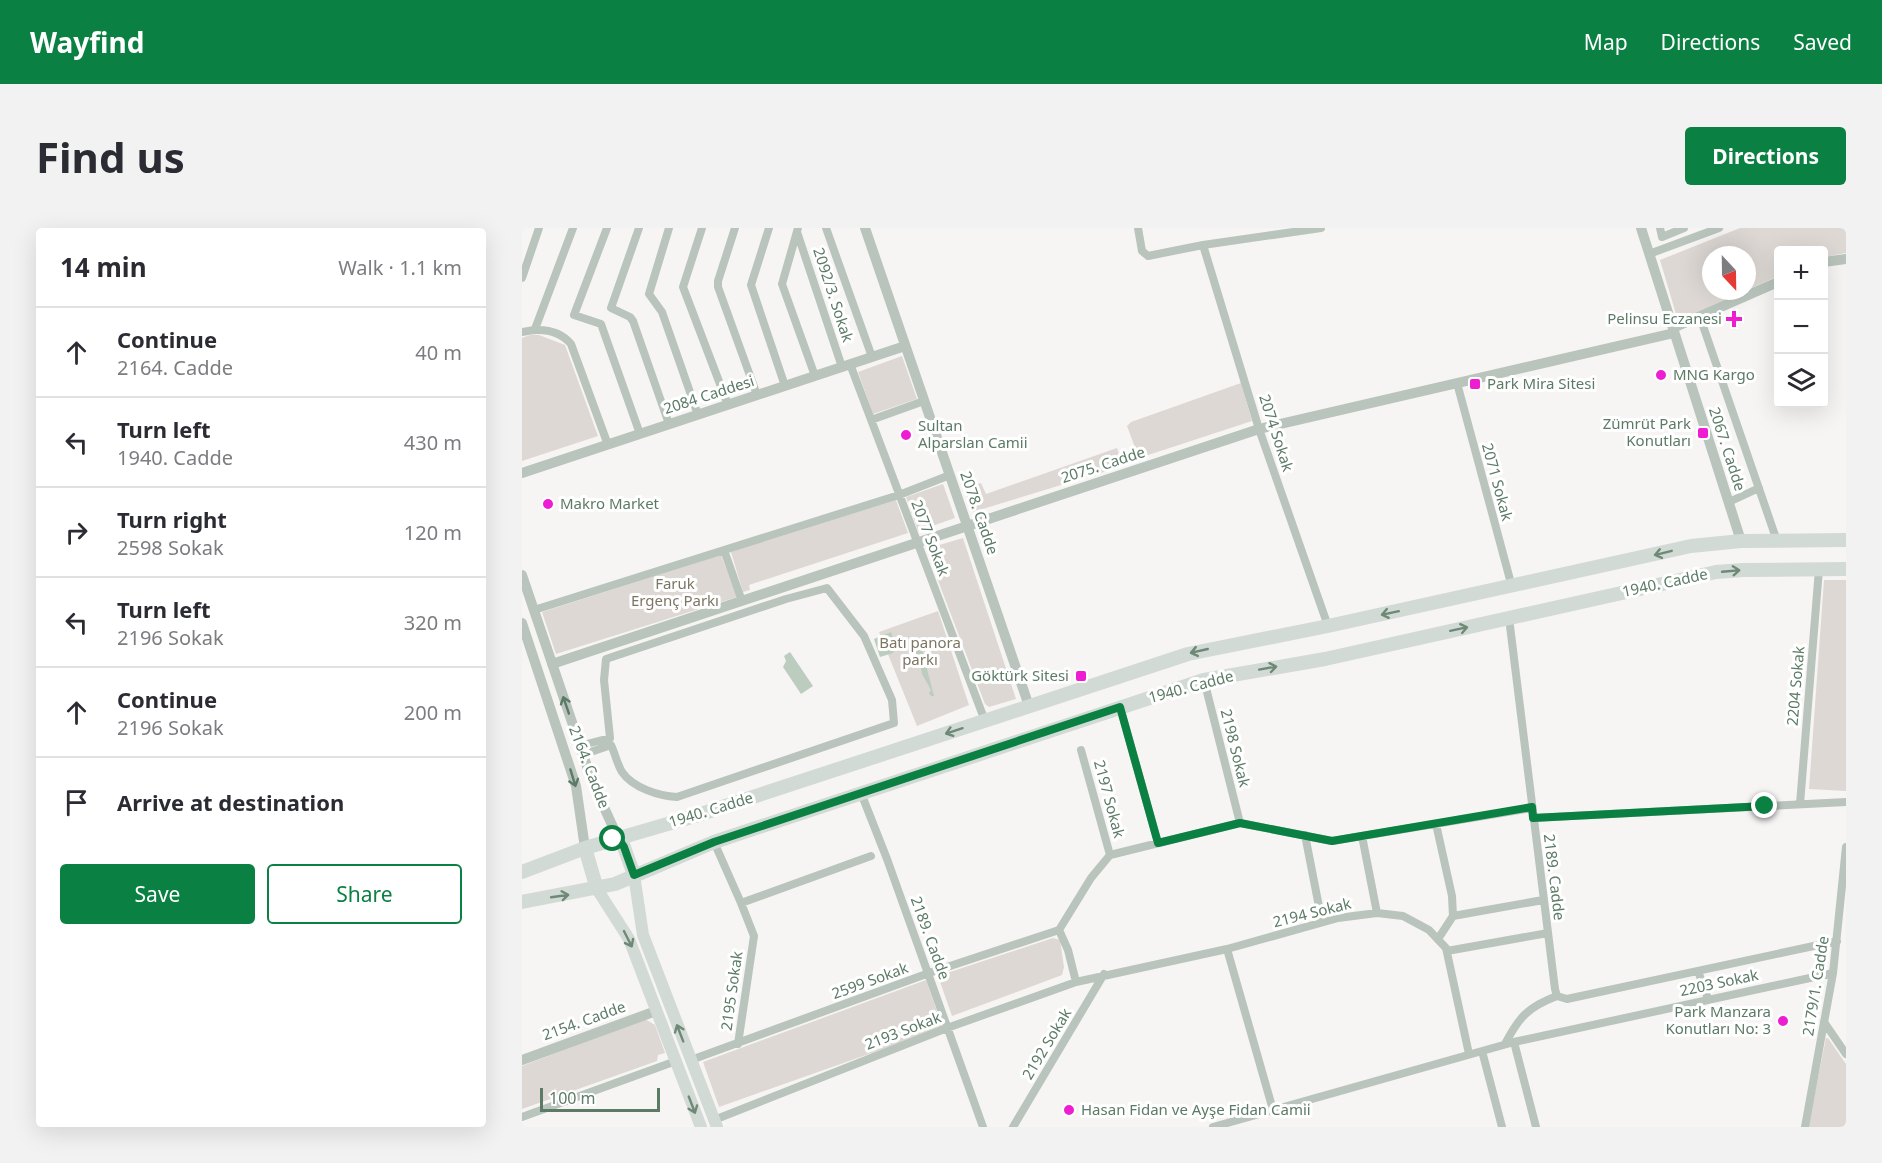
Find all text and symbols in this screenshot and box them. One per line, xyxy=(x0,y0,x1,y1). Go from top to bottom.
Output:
text: Wayfind xyxy=(30,23,144,61)
text: Map xyxy=(1584,28,1628,56)
text: Directions xyxy=(1661,28,1760,56)
text: Saved xyxy=(1793,28,1852,56)
button: Directions xyxy=(1685,127,1846,185)
text: Find us xyxy=(36,128,185,185)
street label: 2092/3. Sokak xyxy=(809,245,859,344)
north arrow xyxy=(1702,246,1756,300)
map controls xyxy=(1774,246,1828,408)
button: + xyxy=(1774,246,1828,300)
text: 14 min xyxy=(60,249,147,285)
text: Walk · 1.1 km xyxy=(338,254,462,281)
button: − xyxy=(1774,300,1828,354)
place label: Pelinsu Eczanesi xyxy=(1607,308,1722,328)
marker: Pelinsu Eczanesi xyxy=(1727,312,1741,326)
text: Continue xyxy=(117,324,217,354)
icon: ahead xyxy=(60,336,93,369)
text: 40 m xyxy=(415,339,462,366)
text: 2164. Cadde xyxy=(117,354,233,381)
button: layers xyxy=(1774,354,1828,408)
place label: MNG Kargo xyxy=(1673,364,1755,384)
marker: MNG Kargo xyxy=(1654,368,1668,382)
street label: 2084 Caddesi xyxy=(661,370,757,418)
place label: Park Mira Sitesi xyxy=(1487,373,1595,393)
marker: Park Mira Sitesi xyxy=(1468,377,1482,391)
street label: 2074 Sokak xyxy=(1255,392,1299,474)
street label: 2067. Cadde xyxy=(1705,404,1751,493)
place label: Zümrüt Park Konutları xyxy=(1603,413,1691,450)
text: Turn left xyxy=(117,414,211,444)
place label: Sultan Alparslan Camii xyxy=(918,415,1028,452)
icon: left xyxy=(60,426,93,459)
marker: Zümrüt Park Konutları xyxy=(1696,426,1710,440)
marker: Sultan Alparslan Camii xyxy=(899,428,913,442)
text: 430 m xyxy=(404,429,462,456)
street label: 2075. Cadde xyxy=(1058,441,1147,487)
street label: 2071 Sokak xyxy=(1478,441,1518,523)
text: 1940. Cadde xyxy=(117,444,233,471)
street label: 2078. Cadde xyxy=(956,468,1004,557)
place label: Makro Market xyxy=(560,493,660,513)
marker: Makro Market xyxy=(541,497,555,511)
street label: 2077 Sokak xyxy=(907,497,955,579)
text: Turn right xyxy=(117,504,227,534)
icon: right xyxy=(60,516,93,549)
text: 120 m xyxy=(404,519,462,546)
text: 2598 Sokak xyxy=(117,534,224,561)
one-way arrow xyxy=(1654,548,1673,560)
street label: 1940. Cadde xyxy=(1620,563,1709,601)
one-way arrow xyxy=(1721,565,1741,576)
park label: Faruk Ergenç Parkı xyxy=(631,573,719,610)
text: Turn left xyxy=(117,594,211,624)
icon: left xyxy=(60,606,93,639)
one-way arrow xyxy=(1381,608,1401,619)
text: 320 m xyxy=(404,609,462,636)
one-way arrow xyxy=(1448,623,1468,634)
text: 2196 Sokak xyxy=(117,624,224,651)
park label: Batı panora parkı xyxy=(879,632,961,669)
street label: 2204 Sokak xyxy=(1782,645,1808,727)
one-way arrow xyxy=(1190,646,1209,658)
one-way arrow xyxy=(1257,663,1277,674)
place label: Göktürk Sitesi xyxy=(971,665,1069,685)
street label: 1940. Cadde xyxy=(1146,665,1235,707)
marker: Göktürk Sitesi xyxy=(1074,669,1088,683)
text: Continue xyxy=(117,684,217,714)
icon: ahead xyxy=(60,696,93,729)
one-way arrow xyxy=(559,696,570,715)
text: 200 m xyxy=(404,699,462,726)
street label: 2198 Sokak xyxy=(1217,707,1255,789)
text: 2196 Sokak xyxy=(117,714,224,741)
street label: 2164. Cadde xyxy=(565,722,615,811)
one-way arrow xyxy=(945,726,964,737)
street label: 2197 Sokak xyxy=(1090,758,1130,840)
one-way arrow xyxy=(568,768,579,787)
icon: arrive xyxy=(60,786,93,819)
text: Arrive at destination xyxy=(117,787,344,817)
street label: 1940. Cadde xyxy=(666,787,755,831)
route end xyxy=(1751,792,1777,818)
route start xyxy=(599,825,625,851)
street label: 2189. Cadde xyxy=(1540,832,1570,921)
button: Save xyxy=(60,864,255,924)
button: Share xyxy=(267,864,462,924)
one-way arrow xyxy=(549,890,569,901)
street label: 2189. Cadde xyxy=(907,893,955,982)
street label: 2194 Sokak xyxy=(1271,893,1353,931)
one-way arrow xyxy=(622,929,634,947)
street label: 2179/1. Cadde xyxy=(1797,934,1833,1037)
street label: 2195 Sokak xyxy=(716,950,746,1032)
street label: 2599 Sokak xyxy=(829,957,911,1003)
street label: 2203 Sokak xyxy=(1678,964,1760,1000)
street label: 2154. Cadde xyxy=(539,996,628,1044)
place label: Park Manzara Konutları No: 3 xyxy=(1665,1001,1771,1038)
street label: 2192 Sokak xyxy=(1017,1004,1075,1083)
street label: 2193 Sokak xyxy=(862,1006,944,1054)
marker: Park Manzara Konutları No: 3 xyxy=(1776,1014,1790,1028)
one-way arrow xyxy=(674,1025,685,1043)
scale bar xyxy=(540,1085,660,1112)
text: 100 m xyxy=(549,1087,596,1109)
one-way arrow xyxy=(688,1095,699,1113)
place label: Hasan Fidan ve Ayşe Fidan Camii xyxy=(1081,1099,1311,1119)
marker: Hasan Fidan ve Ayşe Fidan Camii xyxy=(1062,1103,1076,1117)

